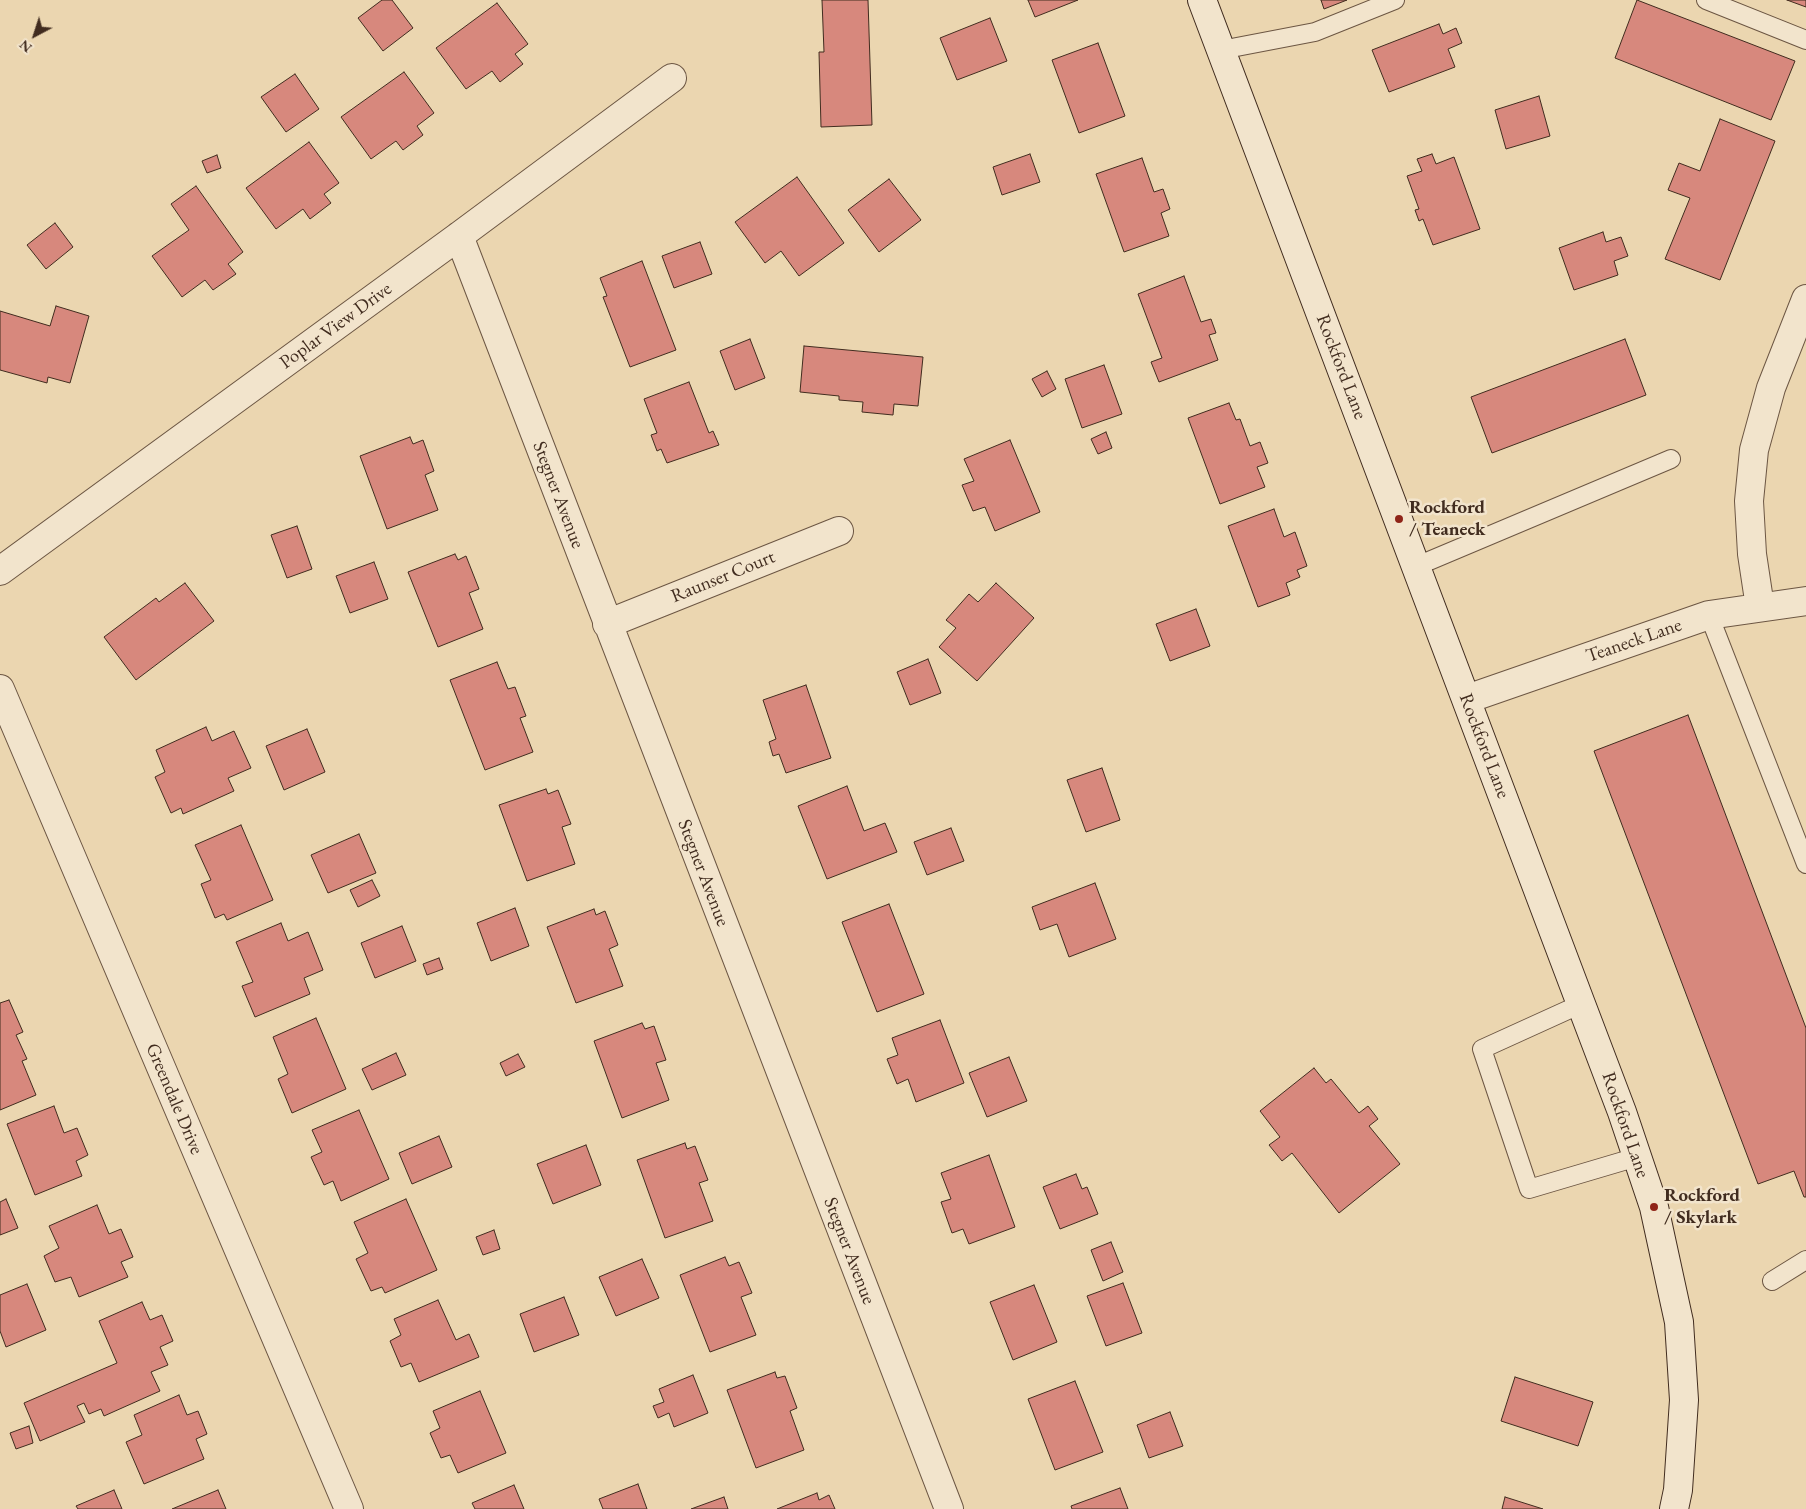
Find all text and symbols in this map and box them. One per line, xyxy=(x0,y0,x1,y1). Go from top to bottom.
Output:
north arrow xyxy=(10,10,60,60)
text: N xyxy=(15,36,35,57)
street label: Poplar View Drive xyxy=(276,278,396,374)
street label: Rockford Lane xyxy=(1311,311,1371,423)
street label: Stegner Avenue xyxy=(527,438,589,552)
place label: Rockford / Teaneck xyxy=(1409,497,1485,541)
marker: Rockford / Teaneck xyxy=(1393,513,1405,525)
street label: Raunser Court xyxy=(668,546,778,608)
street label: Teaneck Lane xyxy=(1583,614,1685,668)
street label: Rockford Lane xyxy=(1454,690,1514,802)
street label: Stegner Avenue xyxy=(672,816,734,930)
street label: Greendale Drive xyxy=(140,1040,208,1158)
street label: Rockford Lane xyxy=(1596,1069,1654,1181)
place label: Rockford / Skylark xyxy=(1664,1185,1740,1229)
street label: Stegner Avenue xyxy=(818,1194,880,1308)
marker: Rockford / Skylark xyxy=(1648,1201,1660,1213)

